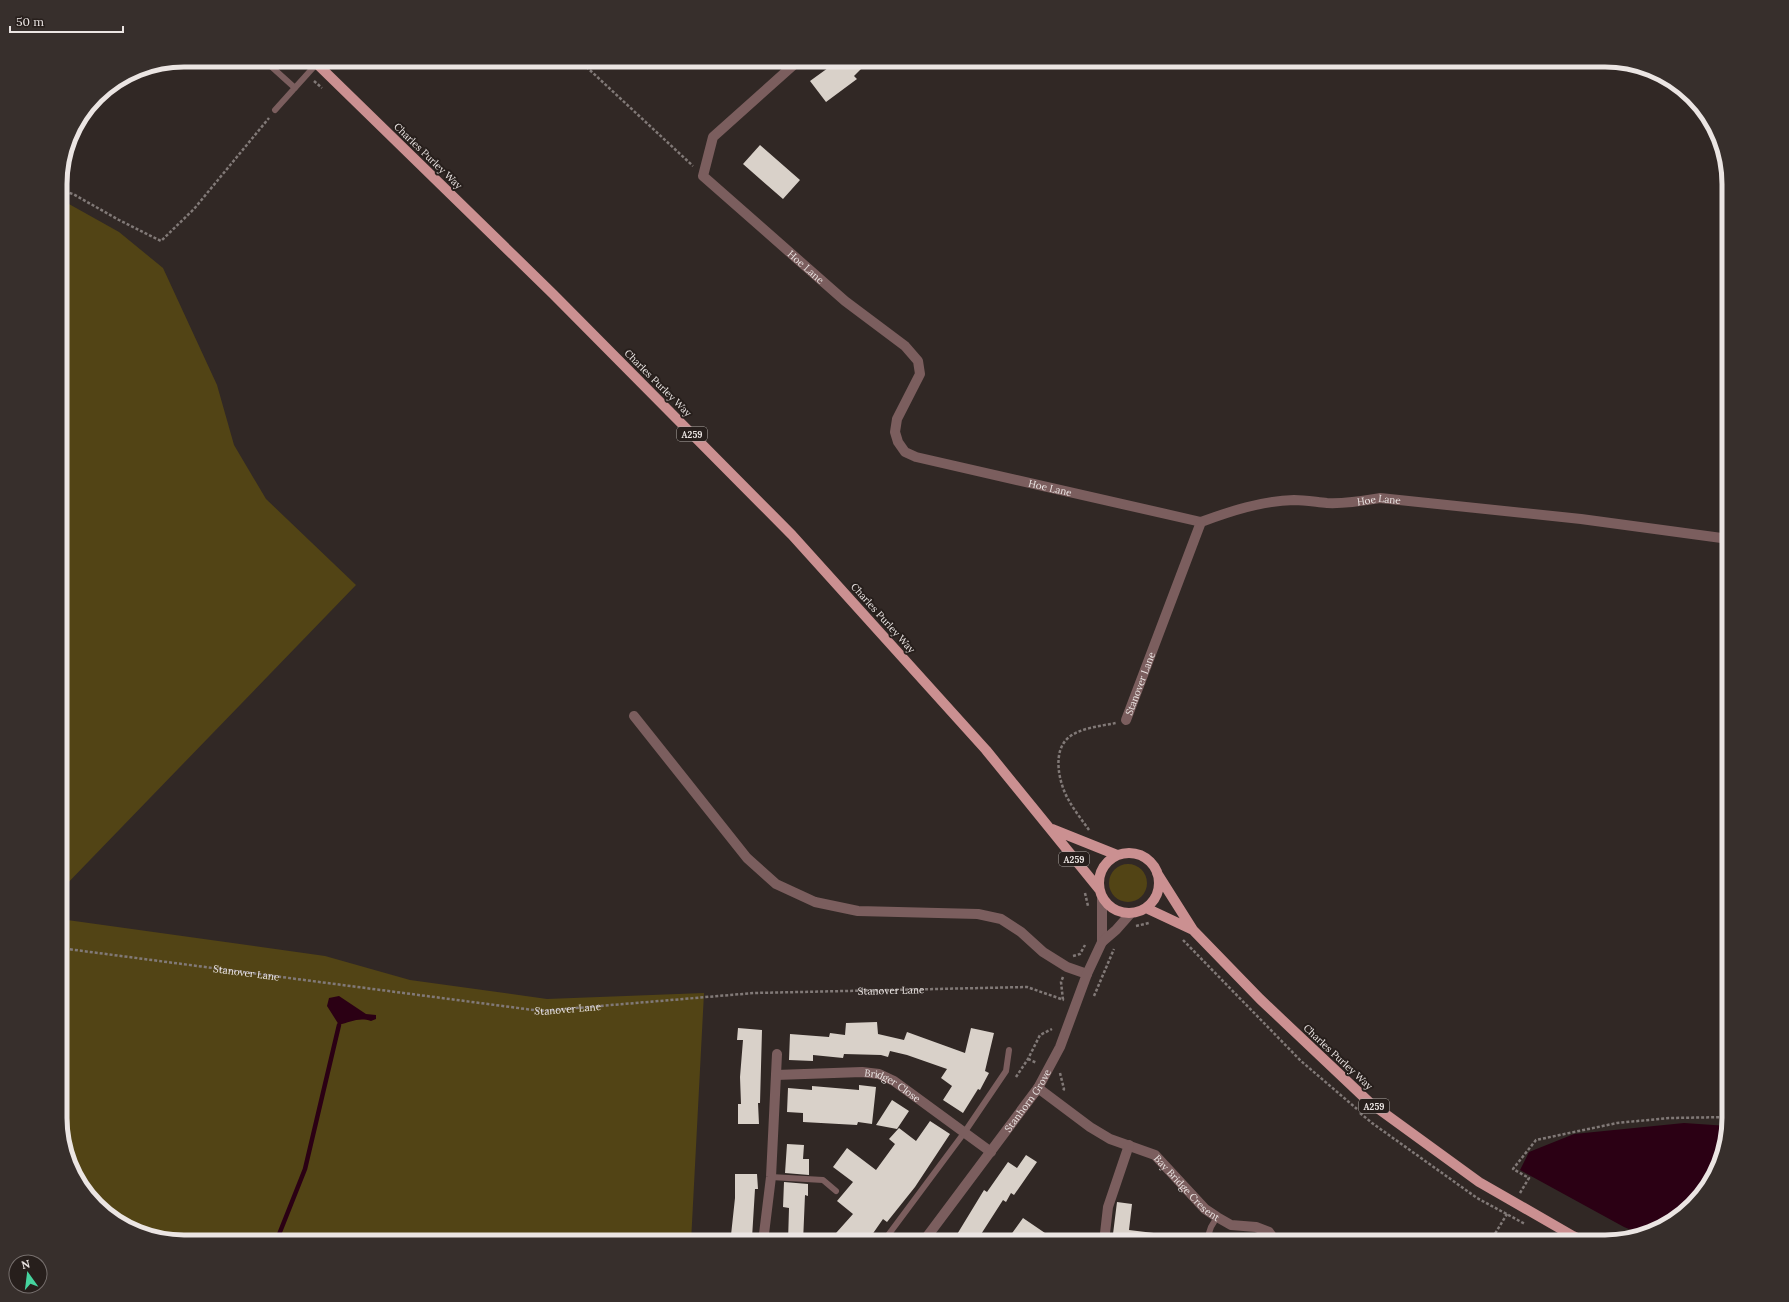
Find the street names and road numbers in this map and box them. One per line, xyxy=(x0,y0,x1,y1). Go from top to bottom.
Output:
street label: Charles Purley Way xyxy=(391,120,465,192)
street label: Hoe Lane xyxy=(785,247,827,287)
street label: Charles Purley Way xyxy=(622,347,695,420)
road number: A259 xyxy=(677,427,707,441)
street label: Hoe Lane xyxy=(1027,476,1074,499)
street label: Hoe Lane xyxy=(1356,491,1402,508)
street label: Charles Purley Way xyxy=(848,580,918,656)
street label: Stanover Lane xyxy=(1122,650,1158,717)
road number: A259 xyxy=(1059,852,1089,866)
street label: Stanover Lane xyxy=(213,962,281,983)
street label: Stanover Lane xyxy=(858,983,925,997)
street label: Stanover Lane xyxy=(534,999,602,1018)
street label: Charles Purley Way xyxy=(1301,1022,1376,1093)
street label: Bridger Close xyxy=(864,1066,924,1105)
street label: Stanhorn Grove xyxy=(1001,1066,1054,1134)
road number: A259 xyxy=(1359,1099,1389,1113)
street label: Bay Bridge Cresent xyxy=(1151,1152,1222,1224)

